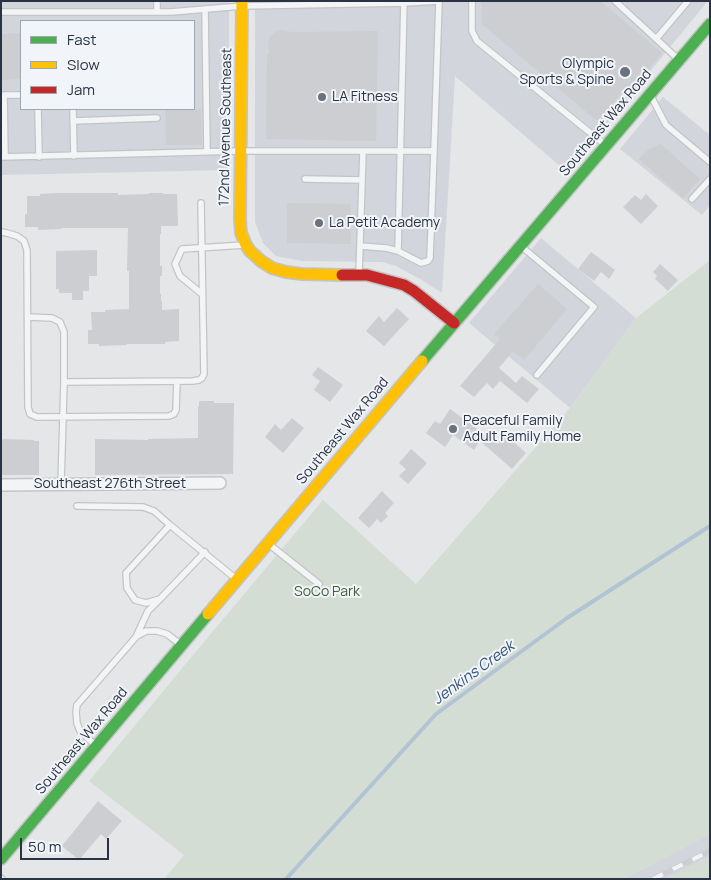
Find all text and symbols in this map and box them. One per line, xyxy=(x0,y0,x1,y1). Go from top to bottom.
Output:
legend xyxy=(20,20,195,110)
text: Fast xyxy=(67,29,96,50)
street label: 172nd Avenue Southeast xyxy=(216,48,236,206)
text: Slow xyxy=(67,54,100,75)
place label: Olympic Sports & Spine xyxy=(519,56,614,88)
marker: Olympic Sports & Spine xyxy=(618,65,632,79)
street label: Southeast Wax Road xyxy=(556,66,656,180)
text: Jam xyxy=(67,79,95,100)
place label: LA Fitness xyxy=(332,89,398,105)
marker: LA Fitness xyxy=(316,91,328,103)
place label: La Petit Academy xyxy=(329,215,440,231)
marker: La Petit Academy xyxy=(313,217,325,229)
street label: Southeast Wax Road xyxy=(293,374,393,488)
place label: Peaceful Family Adult Family Home xyxy=(463,413,581,446)
marker: Peaceful Family Adult Family Home xyxy=(447,423,459,435)
street label: Southeast 276th Street xyxy=(34,476,186,492)
park label: SoCo Park xyxy=(294,584,360,600)
water label: Jenkins Creek xyxy=(430,637,518,709)
street label: Southeast Wax Road xyxy=(32,684,132,798)
scale bar xyxy=(22,828,111,860)
text: 50 m xyxy=(28,836,62,857)

